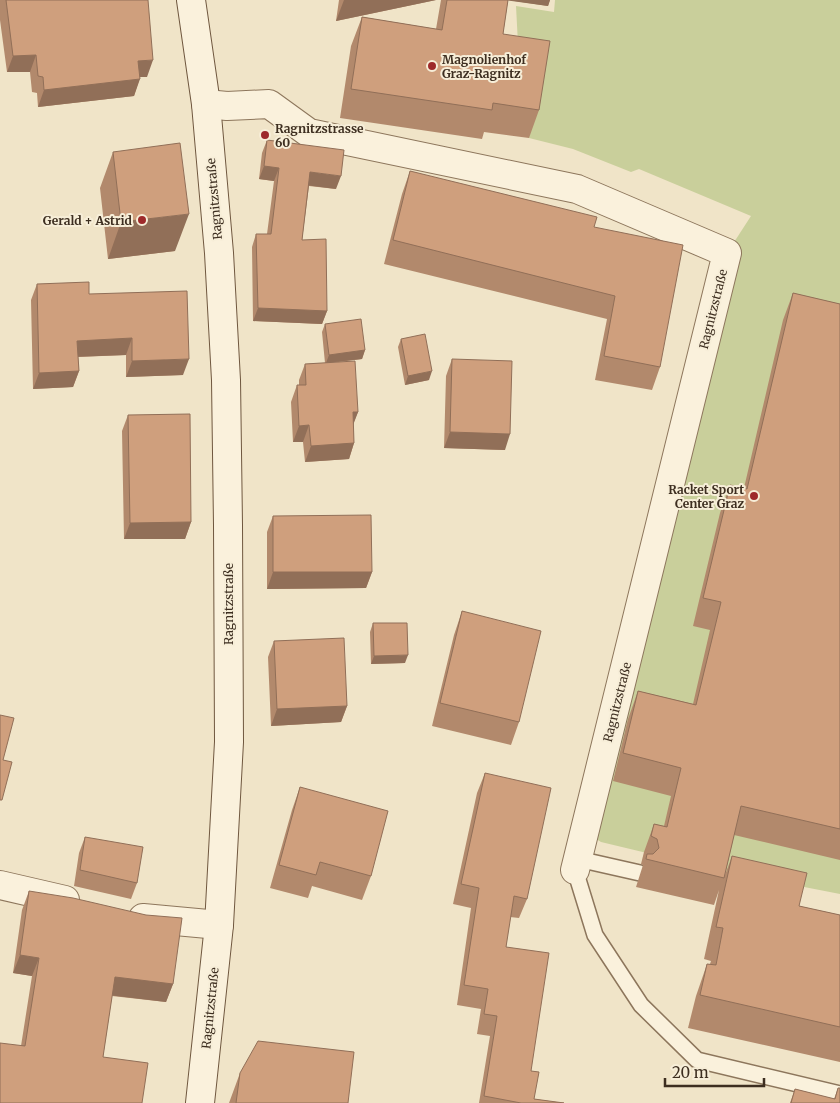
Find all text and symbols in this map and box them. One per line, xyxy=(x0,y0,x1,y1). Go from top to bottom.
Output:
place label: Magnolienhof Graz-Ragnitz xyxy=(442,52,527,81)
marker: Magnolienhof Graz-Ragnitz xyxy=(426,60,438,72)
place label: Ragnitzstrasse 60 xyxy=(275,121,364,150)
marker: Ragnitzstrasse 60 xyxy=(259,129,271,141)
street label: Ragnitzstraße xyxy=(203,158,225,240)
place label: Gerald + Astrid xyxy=(43,213,133,228)
marker: Gerald + Astrid xyxy=(136,214,148,226)
street label: Ragnitzstraße xyxy=(696,267,730,351)
place label: Racket Sport Center Graz xyxy=(668,482,744,511)
marker: Racket Sport Center Graz xyxy=(748,490,760,502)
street label: Ragnitzstraße xyxy=(221,563,236,645)
street label: Ragnitzstraße xyxy=(600,660,634,744)
street label: Ragnitzstraße xyxy=(198,967,222,1049)
scale bar xyxy=(665,1056,764,1088)
text: 20 m xyxy=(672,1063,709,1082)

